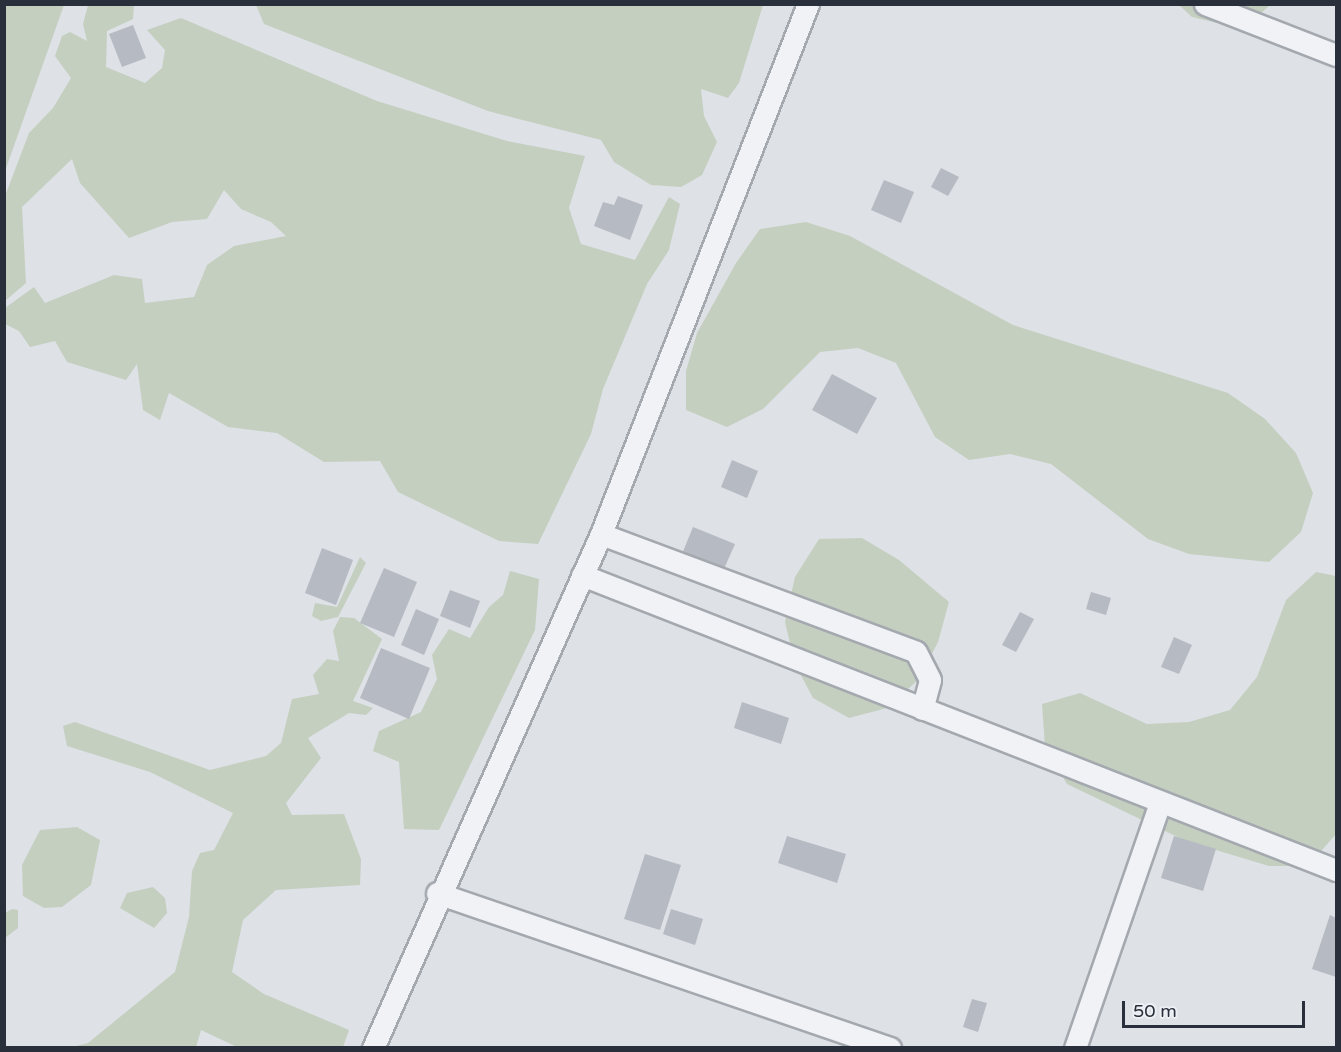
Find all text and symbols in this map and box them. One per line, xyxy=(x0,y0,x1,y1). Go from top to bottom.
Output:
scale bar xyxy=(1125,989,1308,1027)
text: 50 m xyxy=(1133,1000,1177,1022)

